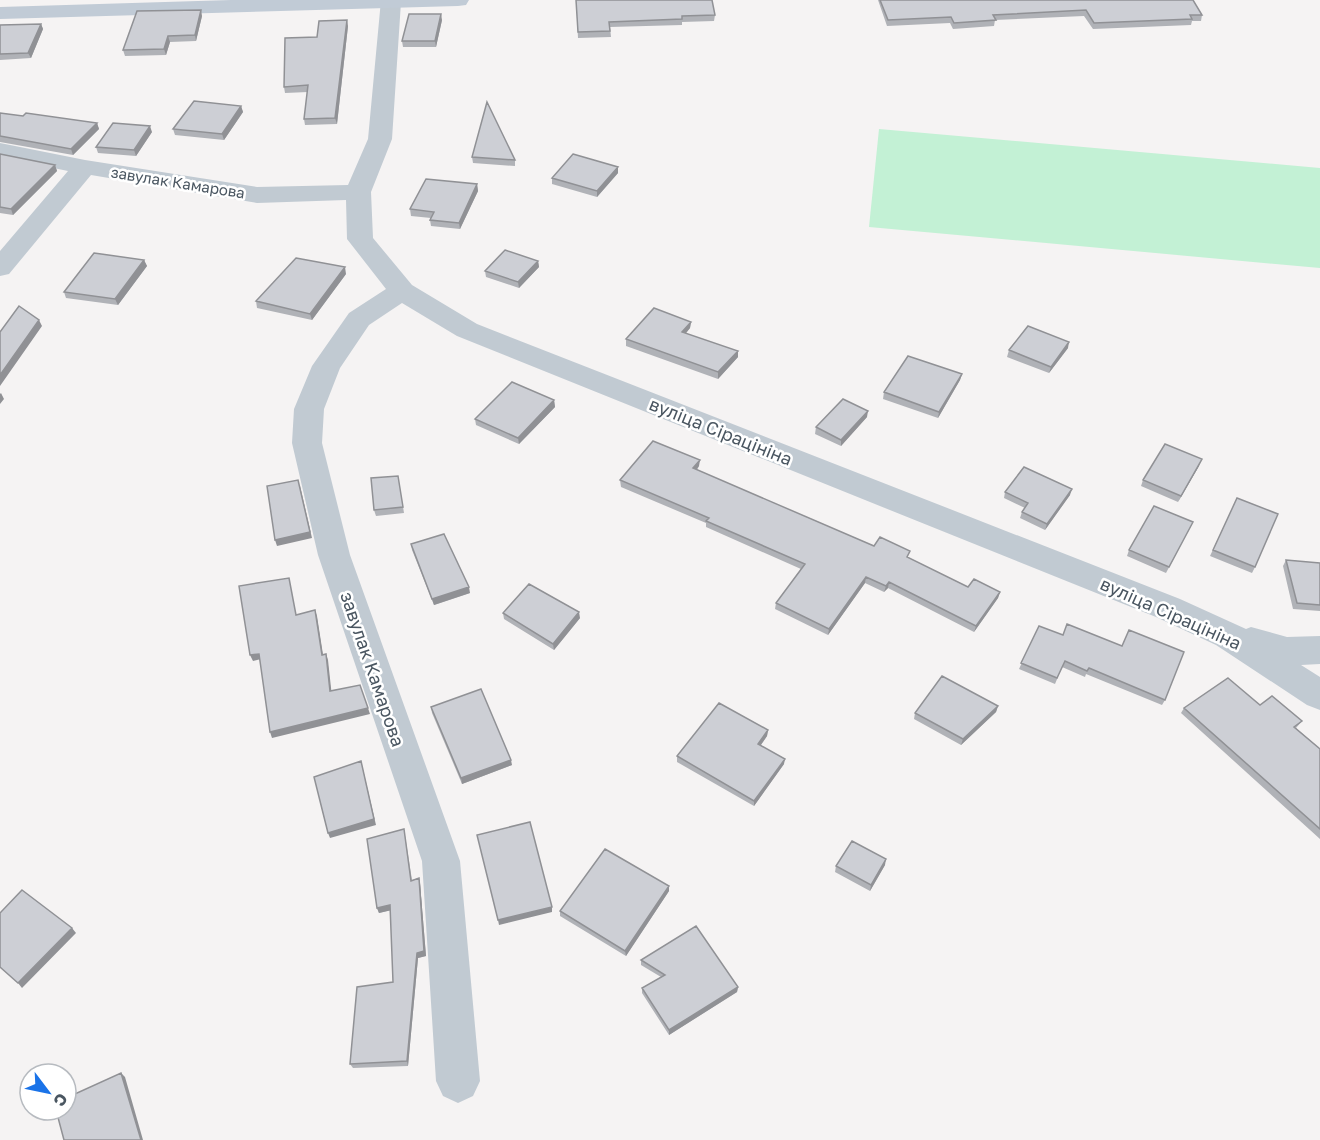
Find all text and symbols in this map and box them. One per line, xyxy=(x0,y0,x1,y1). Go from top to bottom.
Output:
street label: завулак Камарова xyxy=(110,163,246,201)
street label: вуліца Сірацініна xyxy=(646,392,796,470)
street label: вуліца Сірацініна xyxy=(1097,572,1245,654)
street label: завулак Камарова xyxy=(336,589,410,749)
north arrow xyxy=(18,1062,78,1122)
text: С xyxy=(49,1090,72,1110)

